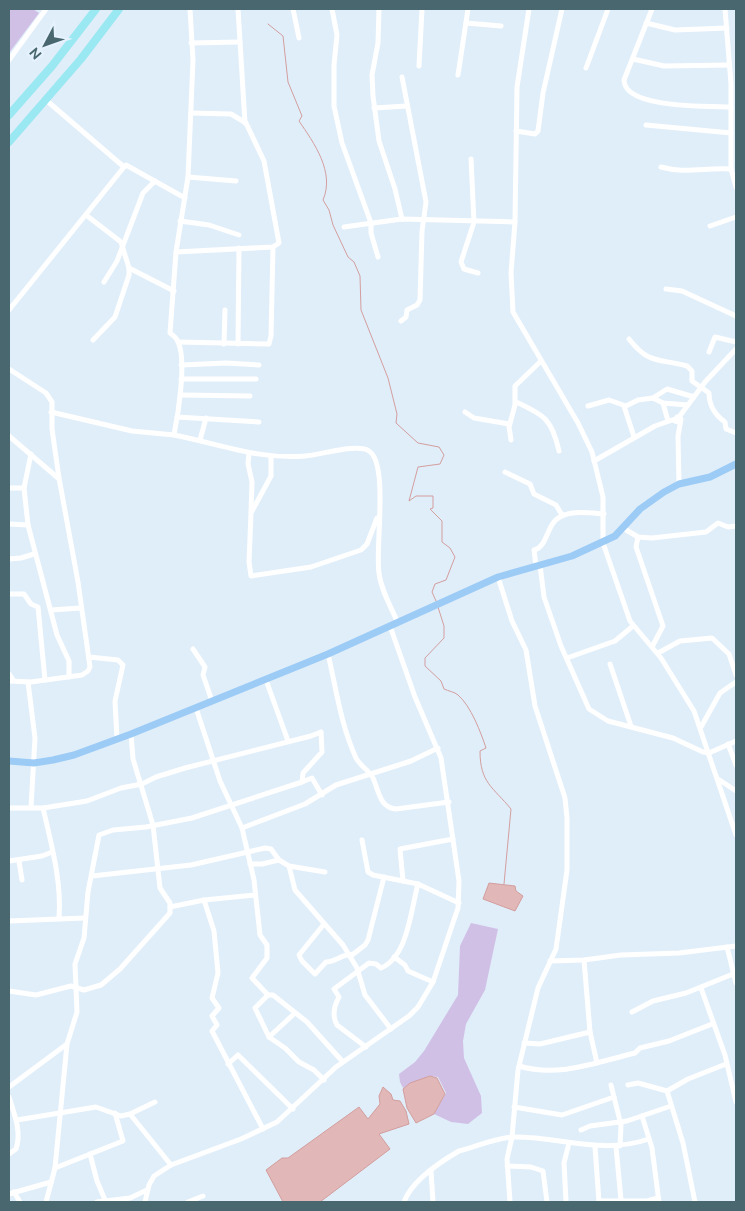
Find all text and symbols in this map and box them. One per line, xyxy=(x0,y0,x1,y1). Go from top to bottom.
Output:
north arrow xyxy=(20,20,70,70)
text: N xyxy=(26,44,45,63)

